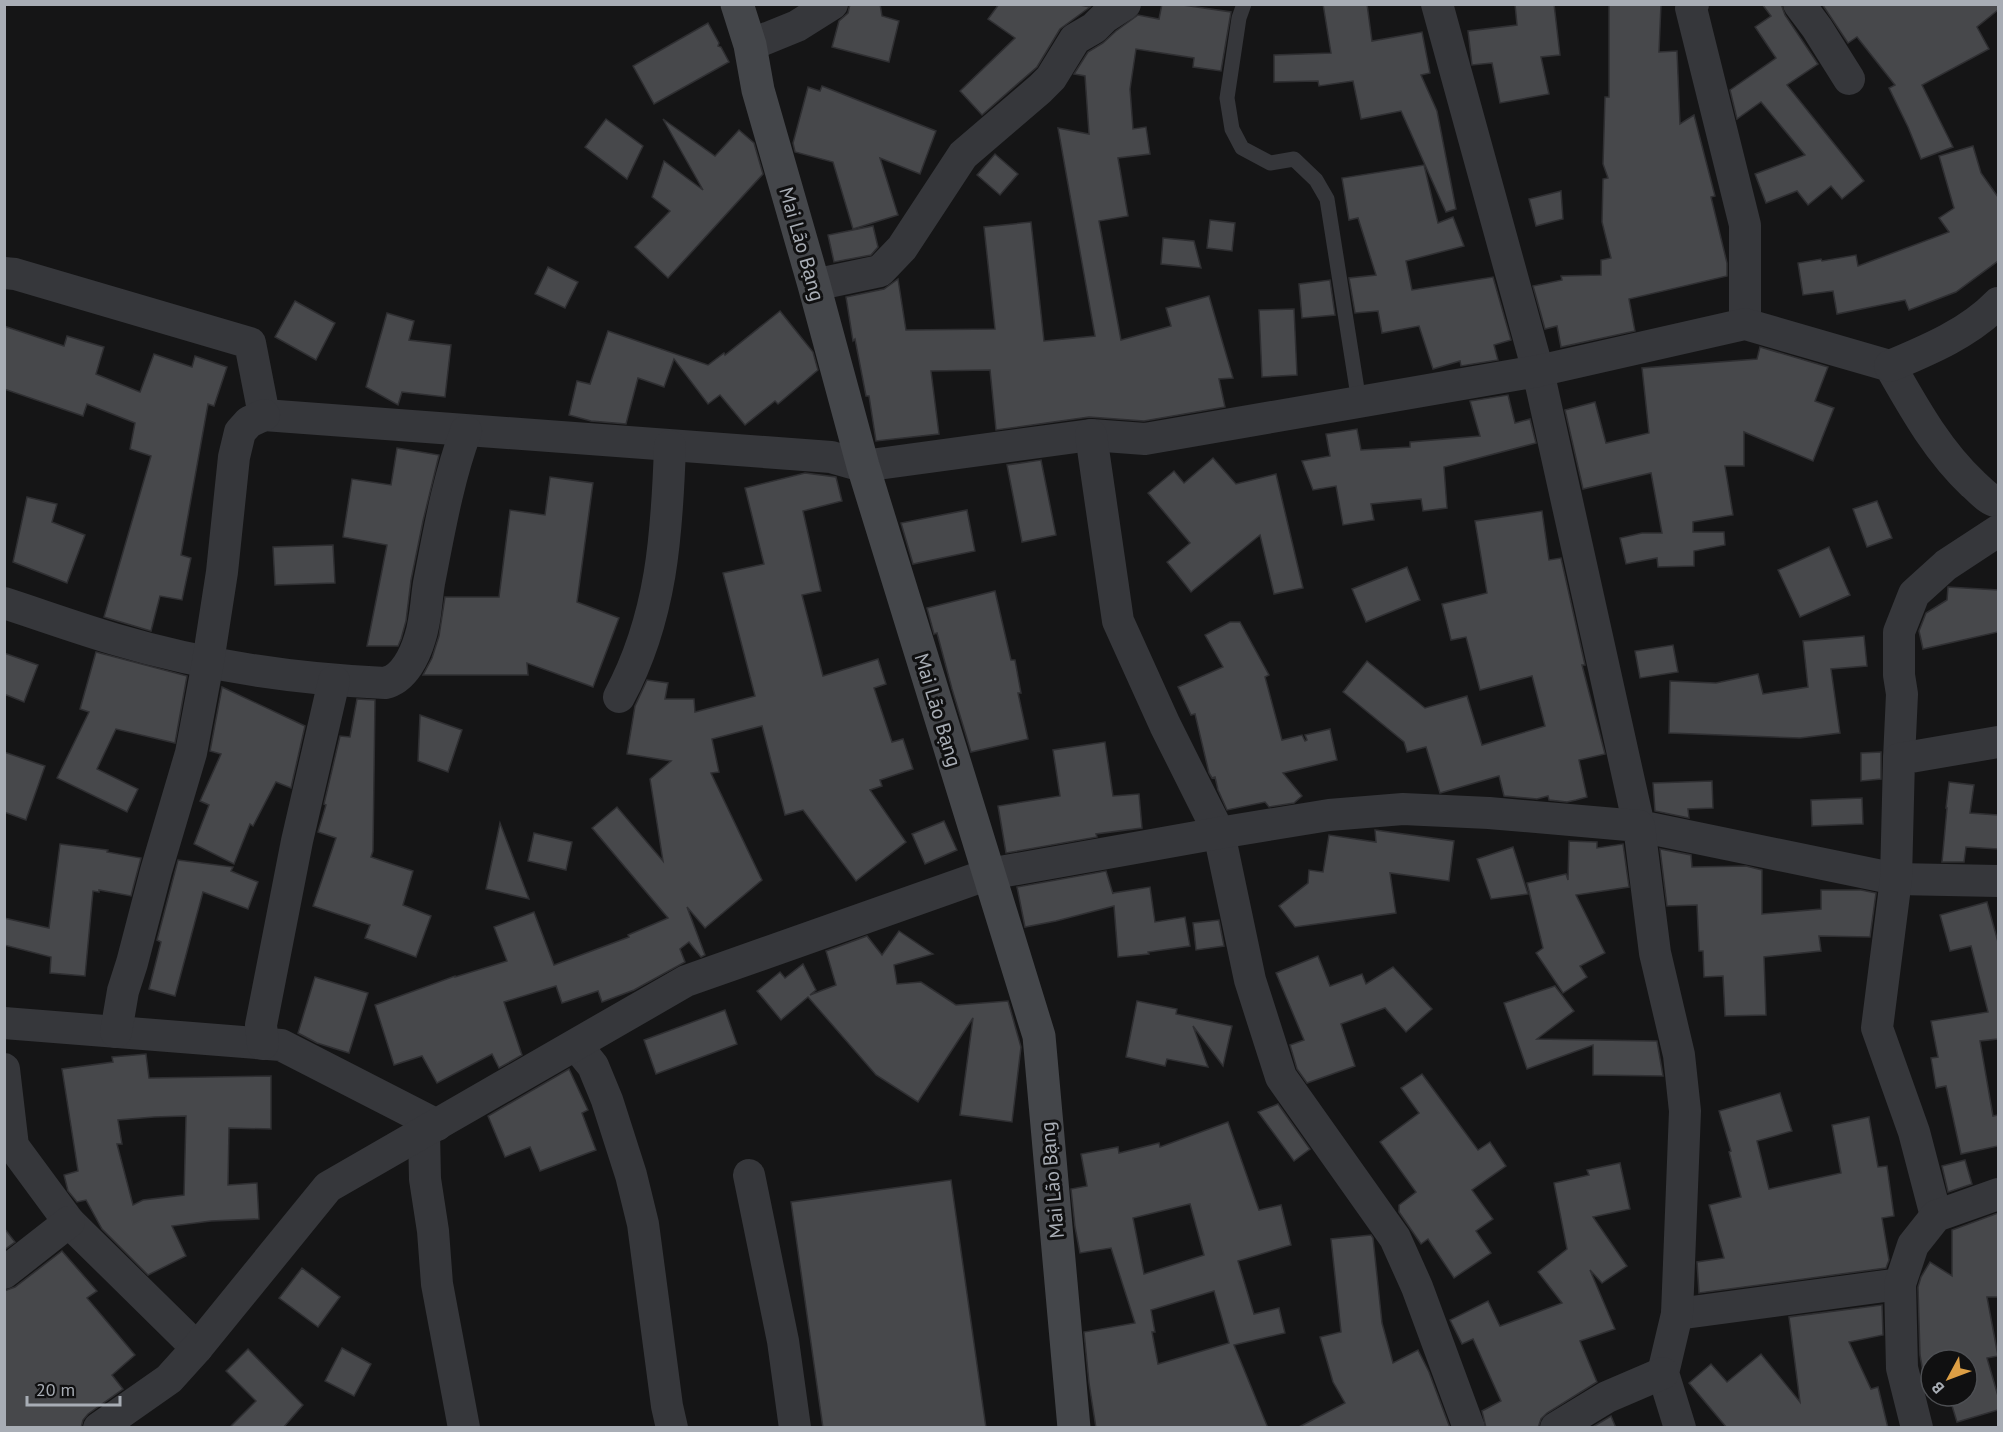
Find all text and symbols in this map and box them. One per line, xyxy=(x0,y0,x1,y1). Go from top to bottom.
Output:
street label: Mai Lão Bạng xyxy=(773,184,831,304)
street label: Mai Lão Bạng xyxy=(908,650,968,770)
street label: Mai Lão Bạng xyxy=(1034,1120,1070,1240)
north arrow xyxy=(1919,1348,1979,1408)
scale bar xyxy=(27,1369,120,1407)
text: 20 m xyxy=(36,1378,75,1401)
text: B xyxy=(1927,1378,1948,1398)

